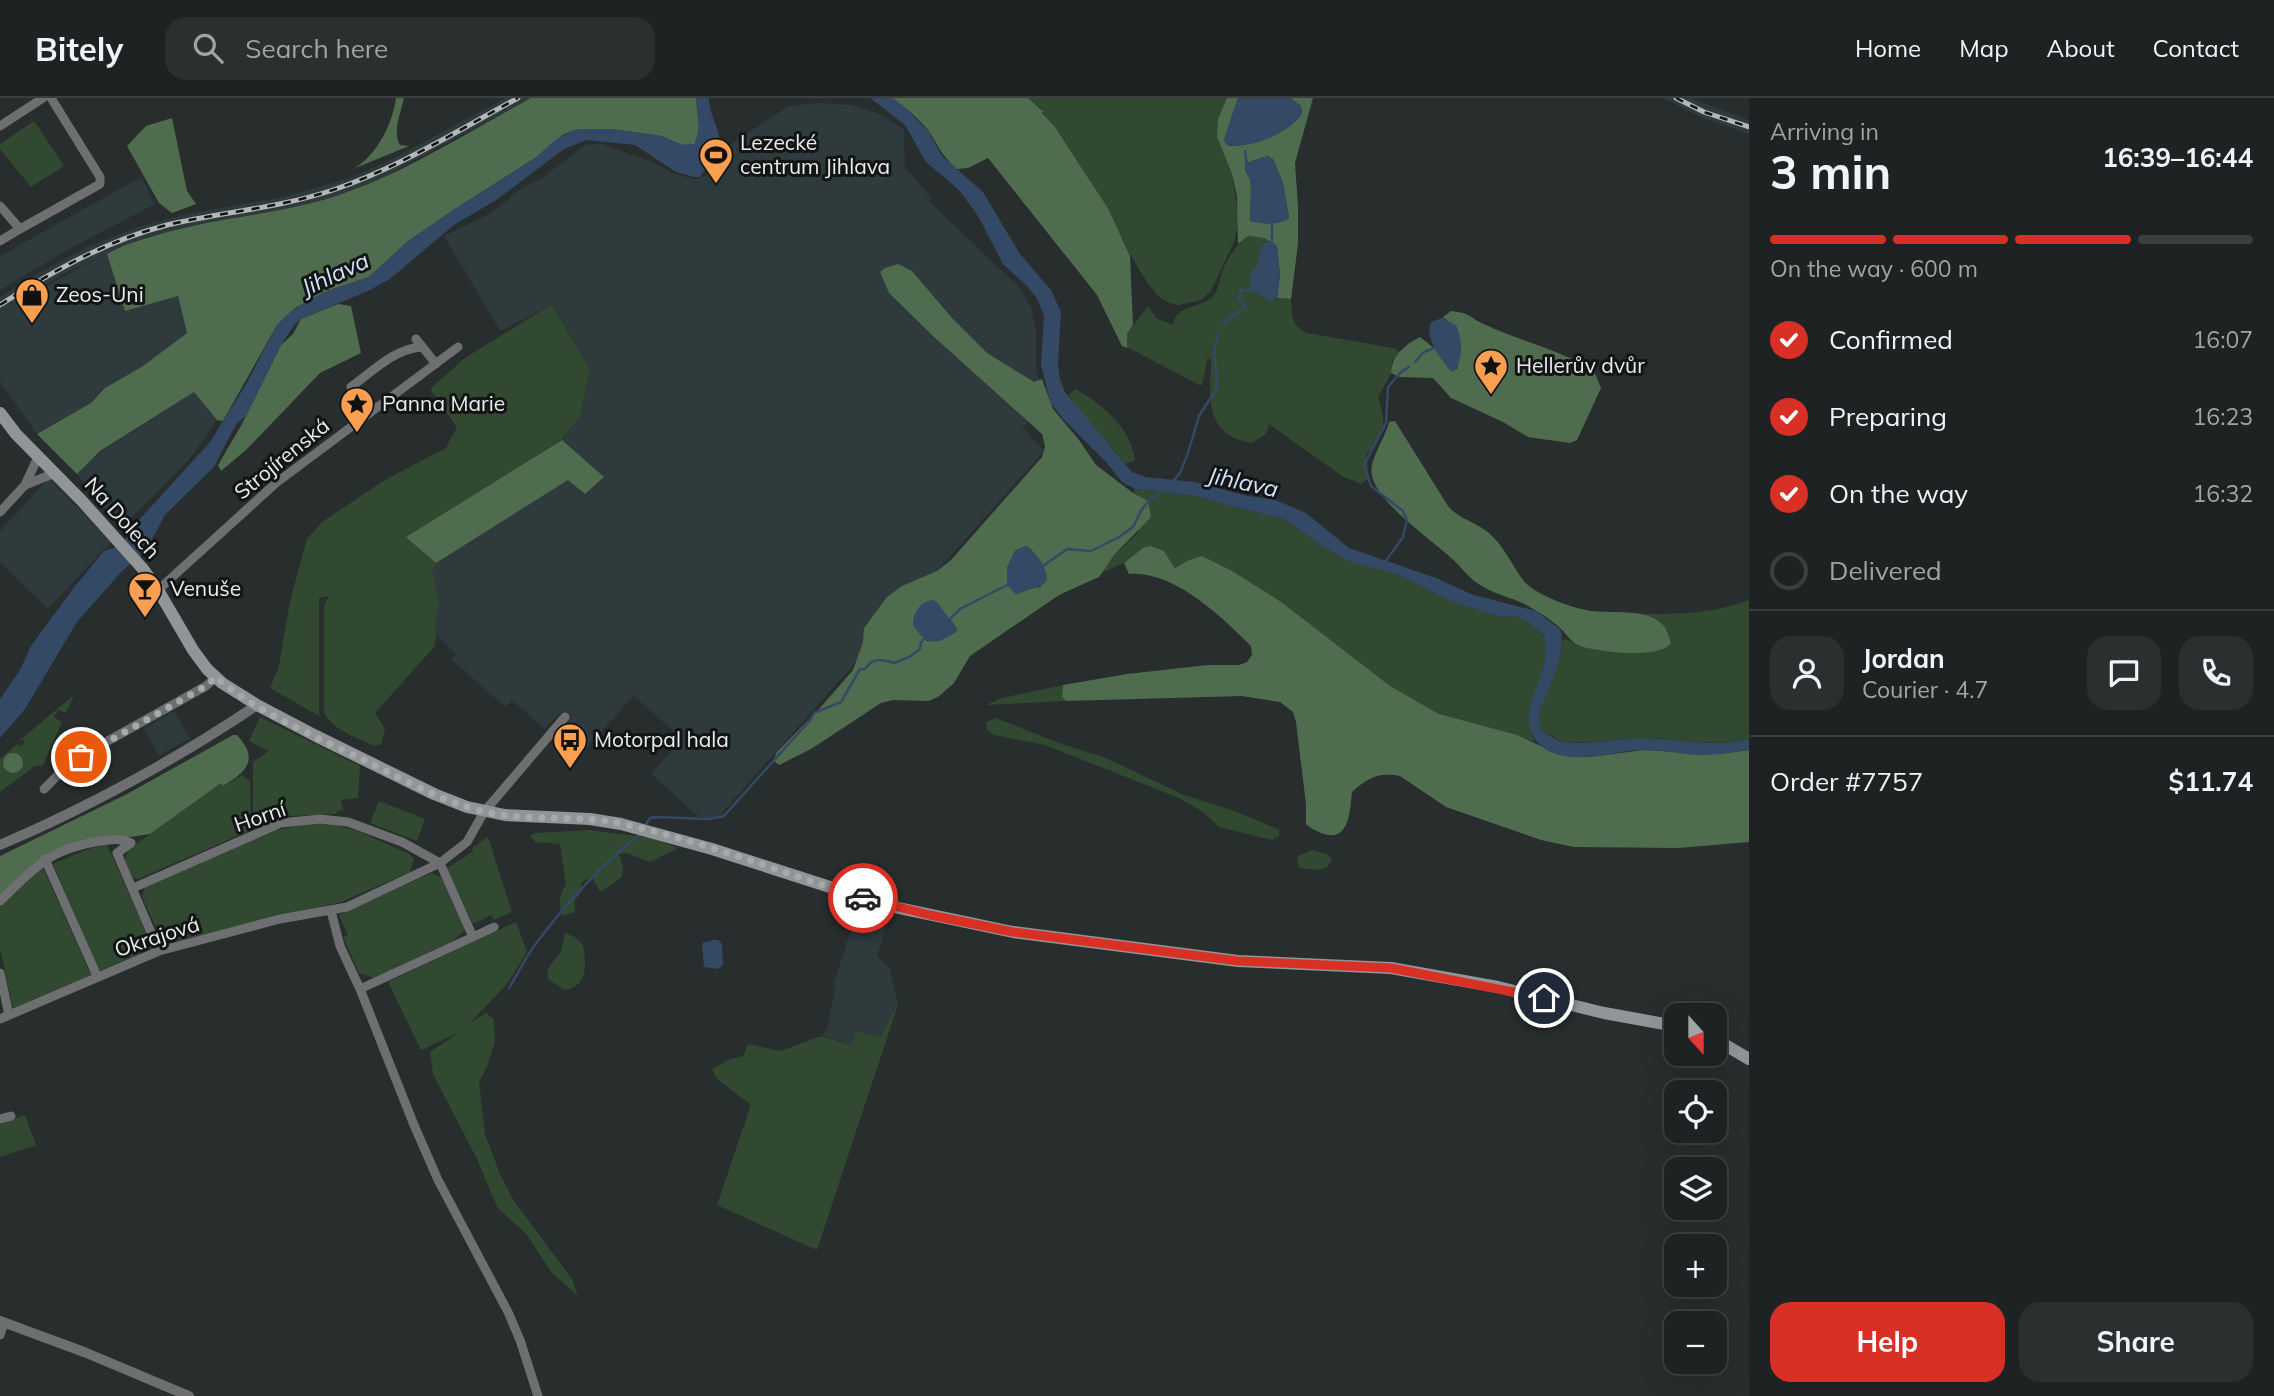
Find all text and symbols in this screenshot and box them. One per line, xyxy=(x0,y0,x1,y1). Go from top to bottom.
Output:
search box xyxy=(165,17,655,80)
text: Bitely xyxy=(35,28,123,69)
icon: search xyxy=(189,29,227,67)
text: Search here xyxy=(245,32,388,65)
text: Home xyxy=(1855,33,1921,63)
text: Map xyxy=(1959,33,2009,63)
text: About xyxy=(2047,33,2115,63)
text: Contact xyxy=(2153,33,2239,63)
text: Arriving in xyxy=(1770,117,1879,146)
place label: Lezecké centrum Jihlava xyxy=(740,129,890,179)
sports icon: Lezecké centrum Jihlava xyxy=(697,136,735,185)
text: 16:39–16:44 xyxy=(2102,141,2253,174)
text: 3 min xyxy=(1770,143,1891,201)
water label: Jihlava xyxy=(294,245,373,303)
text: On the way · 600 m xyxy=(1770,254,1978,283)
shop icon: Zeos-Uni xyxy=(13,276,51,325)
place label: Zeos-Uni xyxy=(56,281,144,307)
icon: check xyxy=(1770,321,1808,359)
text: Confirmed xyxy=(1829,323,1953,356)
text: 16:07 xyxy=(2193,325,2253,354)
place icon: Hellerův dvůr xyxy=(1472,347,1510,396)
place label: Hellerův dvůr xyxy=(1516,352,1645,378)
place icon: Panna Marie xyxy=(338,385,376,434)
place label: Panna Marie xyxy=(382,390,505,416)
icon: check xyxy=(1770,398,1808,436)
text: Preparing xyxy=(1829,400,1947,433)
text: 16:23 xyxy=(2193,402,2253,431)
street label: Strojírenská xyxy=(229,412,334,504)
water label: Jihlava xyxy=(1203,459,1281,503)
street label: Na Dolech xyxy=(79,471,166,563)
icon: check xyxy=(1770,475,1808,513)
text: On the way xyxy=(1829,477,1968,510)
text: 16:32 xyxy=(2193,479,2253,508)
text: Delivered xyxy=(1829,554,1942,587)
bar icon: Venuše xyxy=(126,570,164,619)
place label: Venuše xyxy=(170,575,241,601)
button: person xyxy=(1770,636,1844,710)
button: chat xyxy=(2087,636,2161,710)
button: phone xyxy=(2179,636,2253,710)
text: Jordan xyxy=(1862,642,1945,675)
text: Courier · 4.7 xyxy=(1862,675,1988,704)
bus stop icon: Motorpal hala xyxy=(551,721,589,770)
place label: Motorpal hala xyxy=(594,726,729,752)
pin xyxy=(51,727,111,787)
icon: bag xyxy=(62,738,100,776)
text: Order #7757 xyxy=(1770,765,1923,798)
text: $11.74 xyxy=(2169,765,2253,798)
street label: Horní xyxy=(230,795,290,837)
courier xyxy=(828,863,898,933)
icon: car xyxy=(844,879,882,917)
street label: Okrajová xyxy=(111,910,202,962)
pin xyxy=(1514,968,1574,1028)
icon: home xyxy=(1525,979,1563,1017)
north arrow xyxy=(1664,1003,1727,1066)
map controls xyxy=(1664,1003,1727,1374)
button: locate xyxy=(1664,1080,1727,1143)
button: layers xyxy=(1664,1157,1727,1220)
button: + xyxy=(1664,1234,1727,1297)
button: Help xyxy=(1770,1302,2005,1382)
button: Share xyxy=(2019,1302,2253,1382)
button: − xyxy=(1664,1311,1727,1374)

